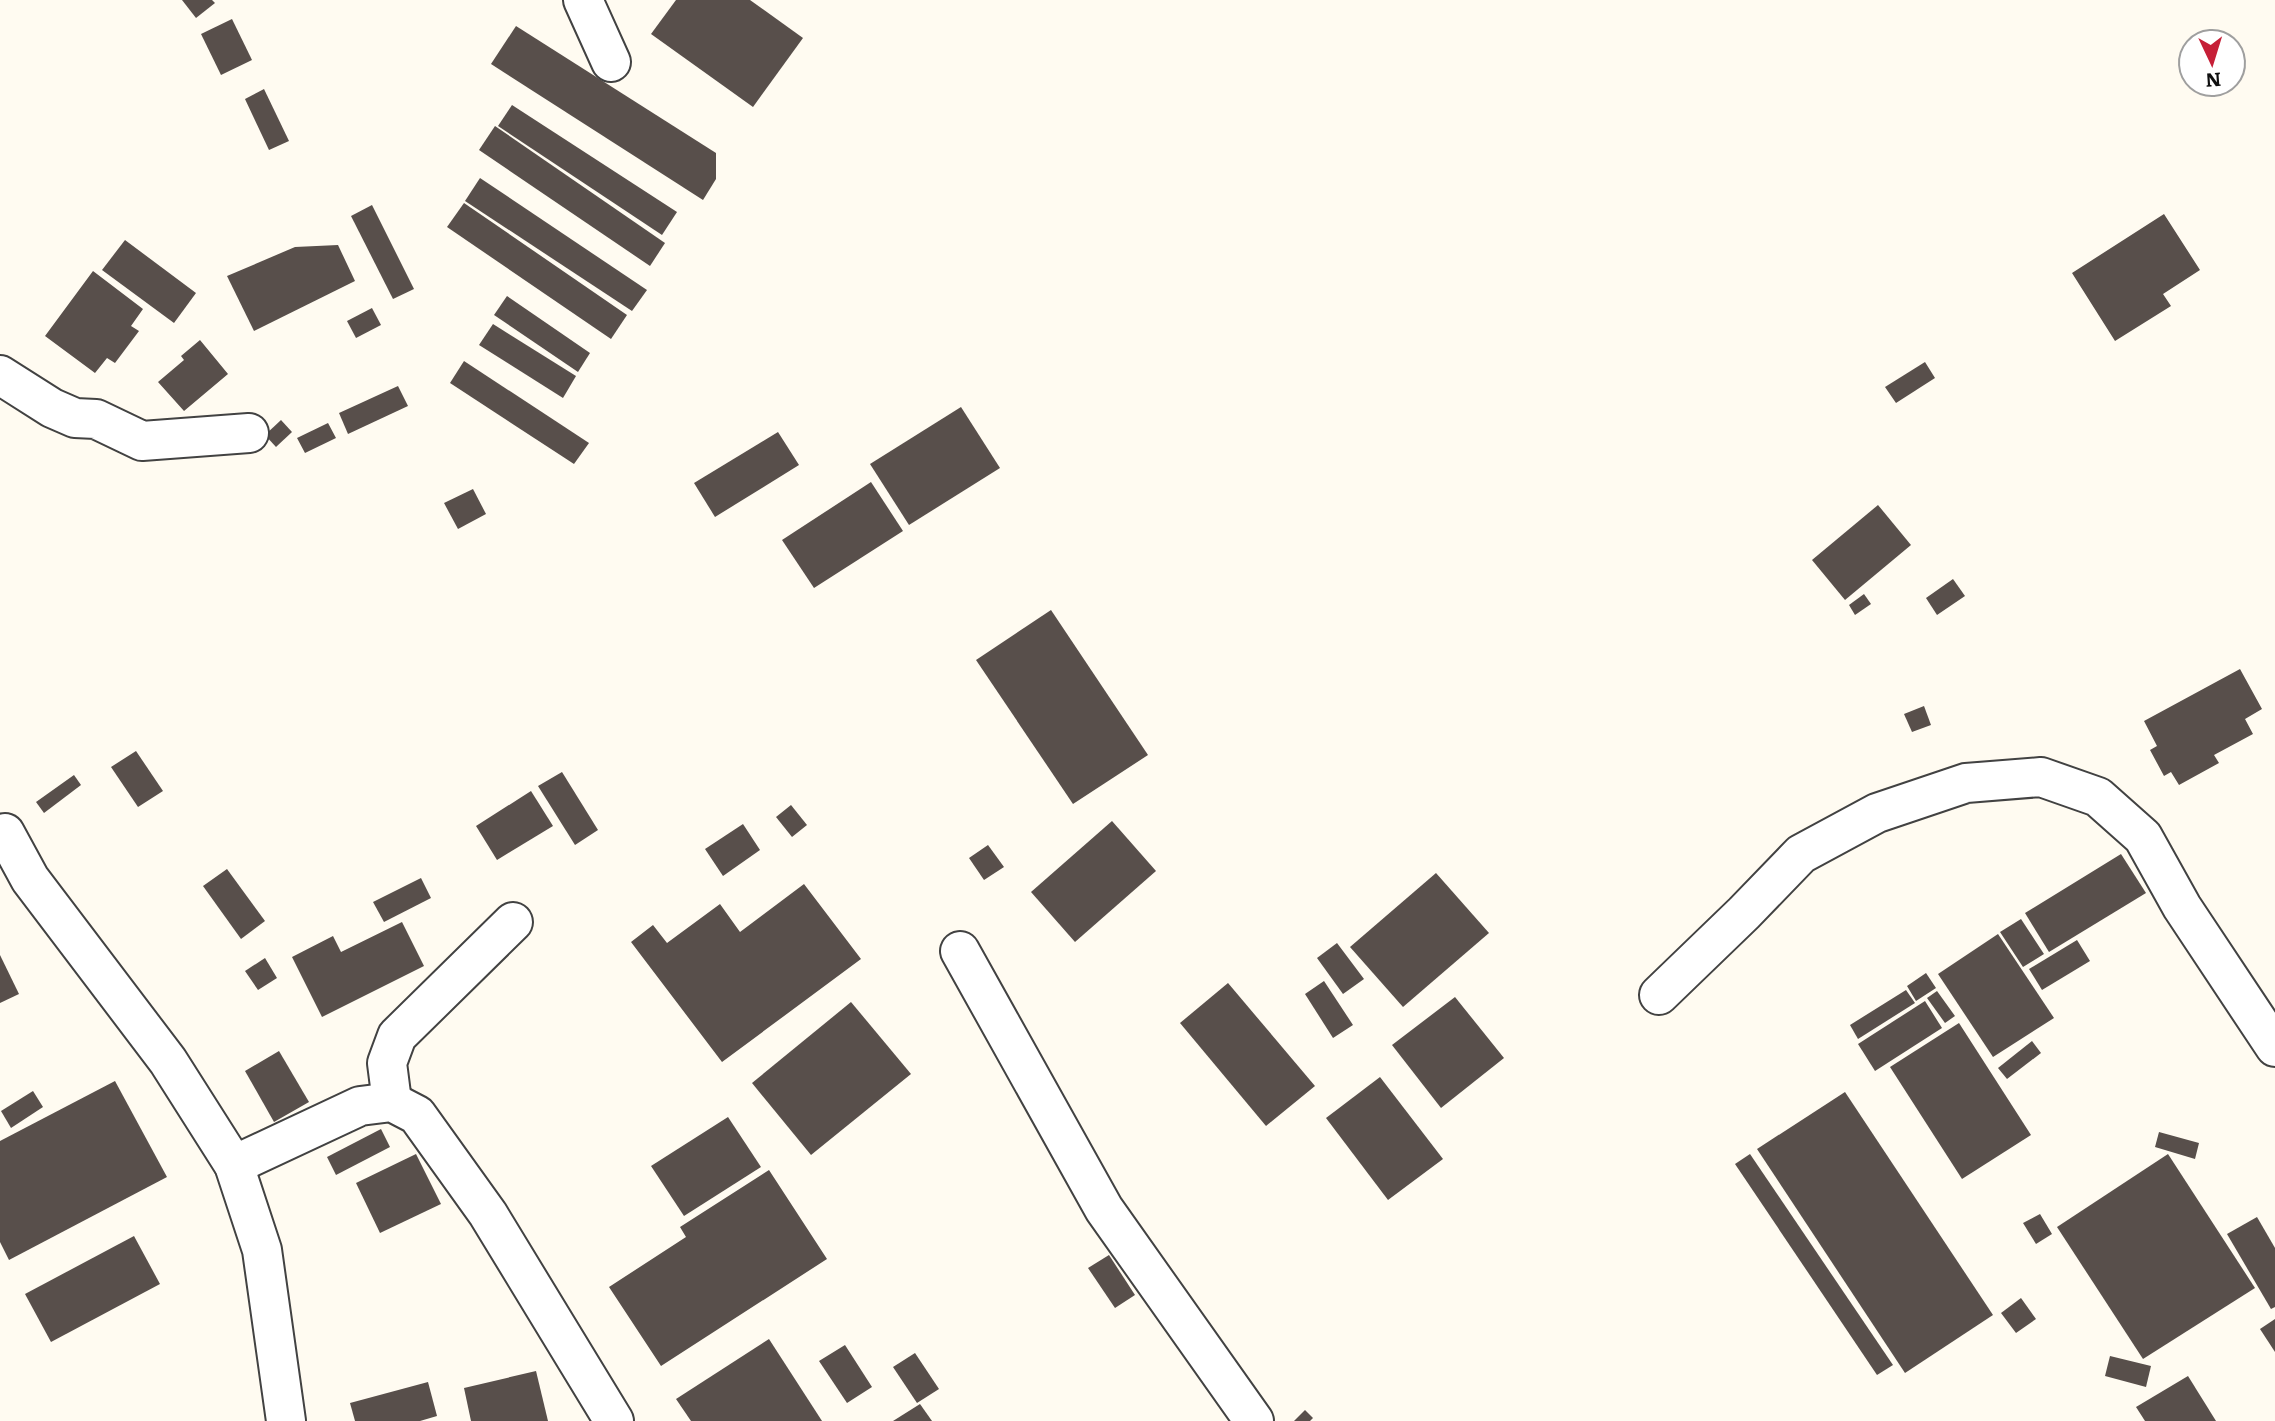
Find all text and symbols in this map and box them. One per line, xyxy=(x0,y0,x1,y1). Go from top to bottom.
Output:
north arrow xyxy=(2177,28,2247,98)
text: N xyxy=(2204,66,2222,95)

